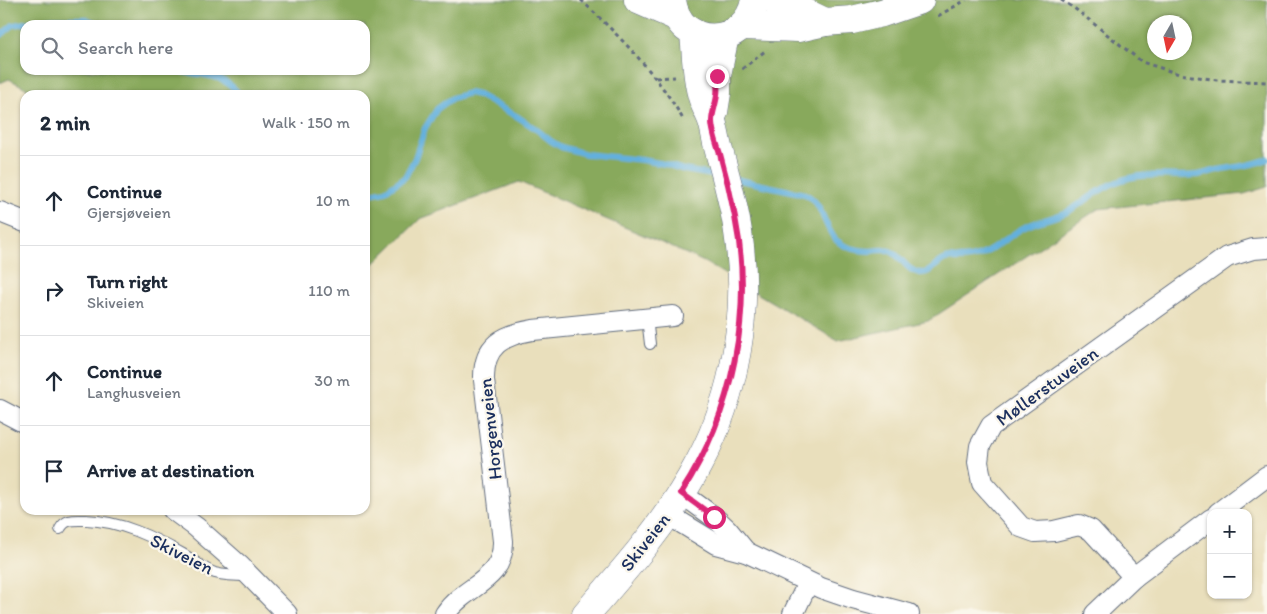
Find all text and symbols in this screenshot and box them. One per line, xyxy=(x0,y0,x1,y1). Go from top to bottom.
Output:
north arrow xyxy=(1147,15,1192,60)
search box xyxy=(20,20,370,75)
icon: search xyxy=(38,34,66,62)
text: Search here xyxy=(78,36,173,59)
route end xyxy=(706,65,729,88)
text: 2 min xyxy=(40,110,90,135)
text: Walk · 150 m xyxy=(262,113,350,132)
text: Continue xyxy=(87,180,162,203)
icon: ahead xyxy=(40,187,68,215)
text: 10 m xyxy=(316,191,350,210)
text: Gjersjøveien xyxy=(87,203,171,222)
text: Turn right xyxy=(87,270,168,293)
icon: right xyxy=(40,277,68,305)
text: 110 m xyxy=(308,281,350,300)
text: Skiveien xyxy=(87,293,144,312)
street label: Møllerstuveien xyxy=(991,341,1103,431)
text: Continue xyxy=(87,360,162,383)
icon: ahead xyxy=(40,367,68,395)
text: 30 m xyxy=(314,371,350,390)
street label: Horgenveien xyxy=(473,377,507,481)
text: Langhusveien xyxy=(87,383,181,402)
icon: arrive xyxy=(40,457,68,485)
text: Arrive at destination xyxy=(87,459,254,482)
route start xyxy=(703,506,726,529)
street label: Skiveien xyxy=(615,508,675,576)
map controls xyxy=(1207,509,1252,599)
button: + xyxy=(1207,509,1252,554)
street label: Skiveien xyxy=(147,528,218,580)
button: − xyxy=(1207,554,1252,599)

